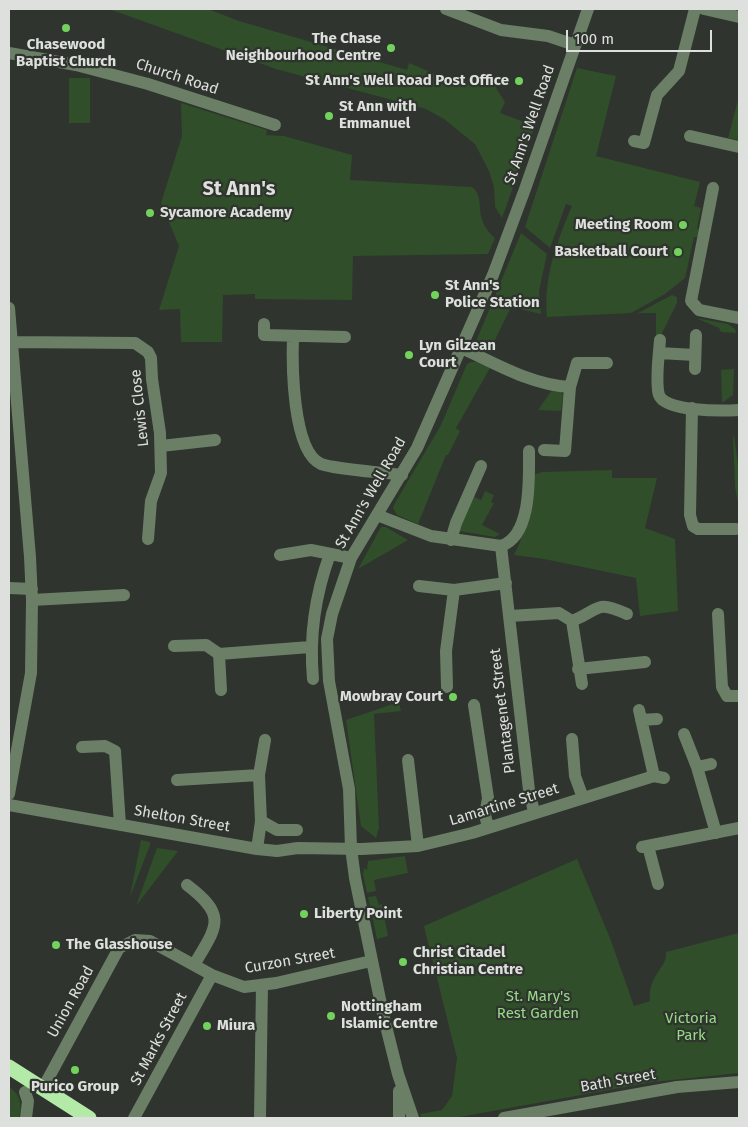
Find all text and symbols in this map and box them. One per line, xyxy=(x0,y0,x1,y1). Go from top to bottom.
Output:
scale bar xyxy=(568,20,714,52)
marker: Chasewood Baptist Church xyxy=(60,22,72,34)
place label: The Chase Neighbourhood Centre xyxy=(226,30,381,65)
text: 100 m xyxy=(574,30,614,48)
place label: Chasewood Baptist Church xyxy=(16,36,116,71)
marker: The Chase Neighbourhood Centre xyxy=(385,42,397,54)
street label: Church Road xyxy=(133,55,221,99)
street label: St Ann's Well Road xyxy=(501,63,559,187)
place label: St Ann's Well Road Post Office xyxy=(305,72,509,90)
marker: St Ann's Well Road Post Office xyxy=(513,75,525,87)
place label: St Ann with Emmanuel xyxy=(339,98,417,133)
marker: St Ann with Emmanuel xyxy=(323,110,335,122)
district label: St Ann's xyxy=(203,177,275,201)
place label: Sycamore Academy xyxy=(160,204,292,222)
marker: Sycamore Academy xyxy=(144,207,156,219)
place label: Meeting Room xyxy=(575,216,673,234)
marker: Meeting Room xyxy=(677,219,689,231)
place label: Basketball Court xyxy=(554,243,668,261)
marker: Basketball Court xyxy=(672,246,684,258)
place label: St Ann's Police Station xyxy=(445,277,540,312)
marker: St Ann's Police Station xyxy=(429,289,441,301)
place label: Lyn Gilzean Court xyxy=(419,337,496,372)
marker: Lyn Gilzean Court xyxy=(403,349,415,361)
street label: Lewis Close xyxy=(127,368,153,448)
street label: St Ann's Well Road xyxy=(332,434,410,552)
street label: Plantagenet Street xyxy=(486,647,520,775)
place label: Mowbray Court xyxy=(340,688,443,706)
marker: Mowbray Court xyxy=(447,691,459,703)
street label: Lamartine Street xyxy=(447,780,561,830)
street label: Shelton Street xyxy=(133,802,231,836)
place label: Liberty Point xyxy=(314,905,402,923)
marker: Liberty Point xyxy=(298,908,310,920)
place label: The Glasshouse xyxy=(66,936,173,954)
marker: The Glasshouse xyxy=(50,939,62,951)
street label: Curzon Street xyxy=(244,944,336,978)
place label: Christ Citadel Christian Centre xyxy=(413,944,523,979)
marker: Christ Citadel Christian Centre xyxy=(397,956,409,968)
street label: Union Road xyxy=(44,963,98,1041)
park label: St. Mary's Rest Garden xyxy=(497,988,579,1023)
street label: St Marks Street xyxy=(127,990,191,1088)
place label: Nottingham Islamic Centre xyxy=(341,998,438,1033)
marker: Nottingham Islamic Centre xyxy=(325,1010,337,1022)
park label: Victoria Park xyxy=(665,1010,717,1045)
place label: Miura xyxy=(217,1017,255,1035)
marker: Miura xyxy=(201,1020,213,1032)
marker: Purico Group xyxy=(69,1064,81,1076)
street label: Bath Street xyxy=(579,1066,657,1096)
place label: Purico Group xyxy=(31,1078,119,1096)

